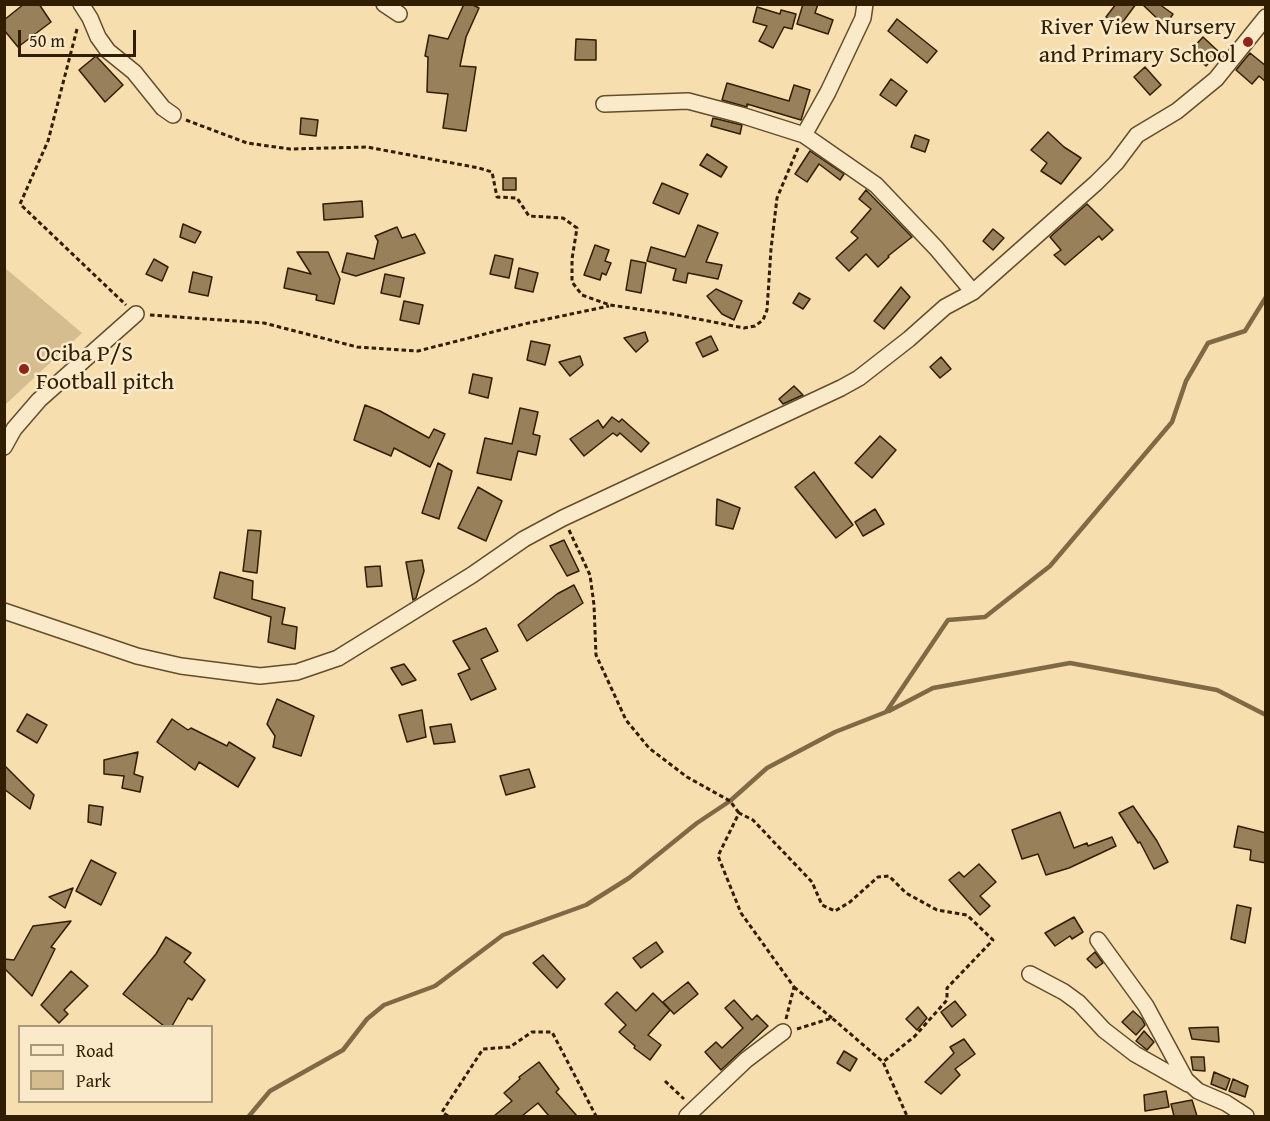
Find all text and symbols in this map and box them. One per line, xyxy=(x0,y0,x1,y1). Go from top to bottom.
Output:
place label: River View Nursery and Primary School xyxy=(1039,14,1236,70)
scale bar xyxy=(21,18,140,56)
text: 50 m xyxy=(29,27,65,54)
marker: River View Nursery and Primary School xyxy=(1241,35,1255,49)
place label: Ociba P/S Football pitch xyxy=(36,341,174,397)
marker: Ociba P/S Football pitch xyxy=(17,362,31,376)
legend xyxy=(18,1025,213,1103)
text: Road xyxy=(76,1037,114,1064)
text: Park xyxy=(76,1067,111,1094)

